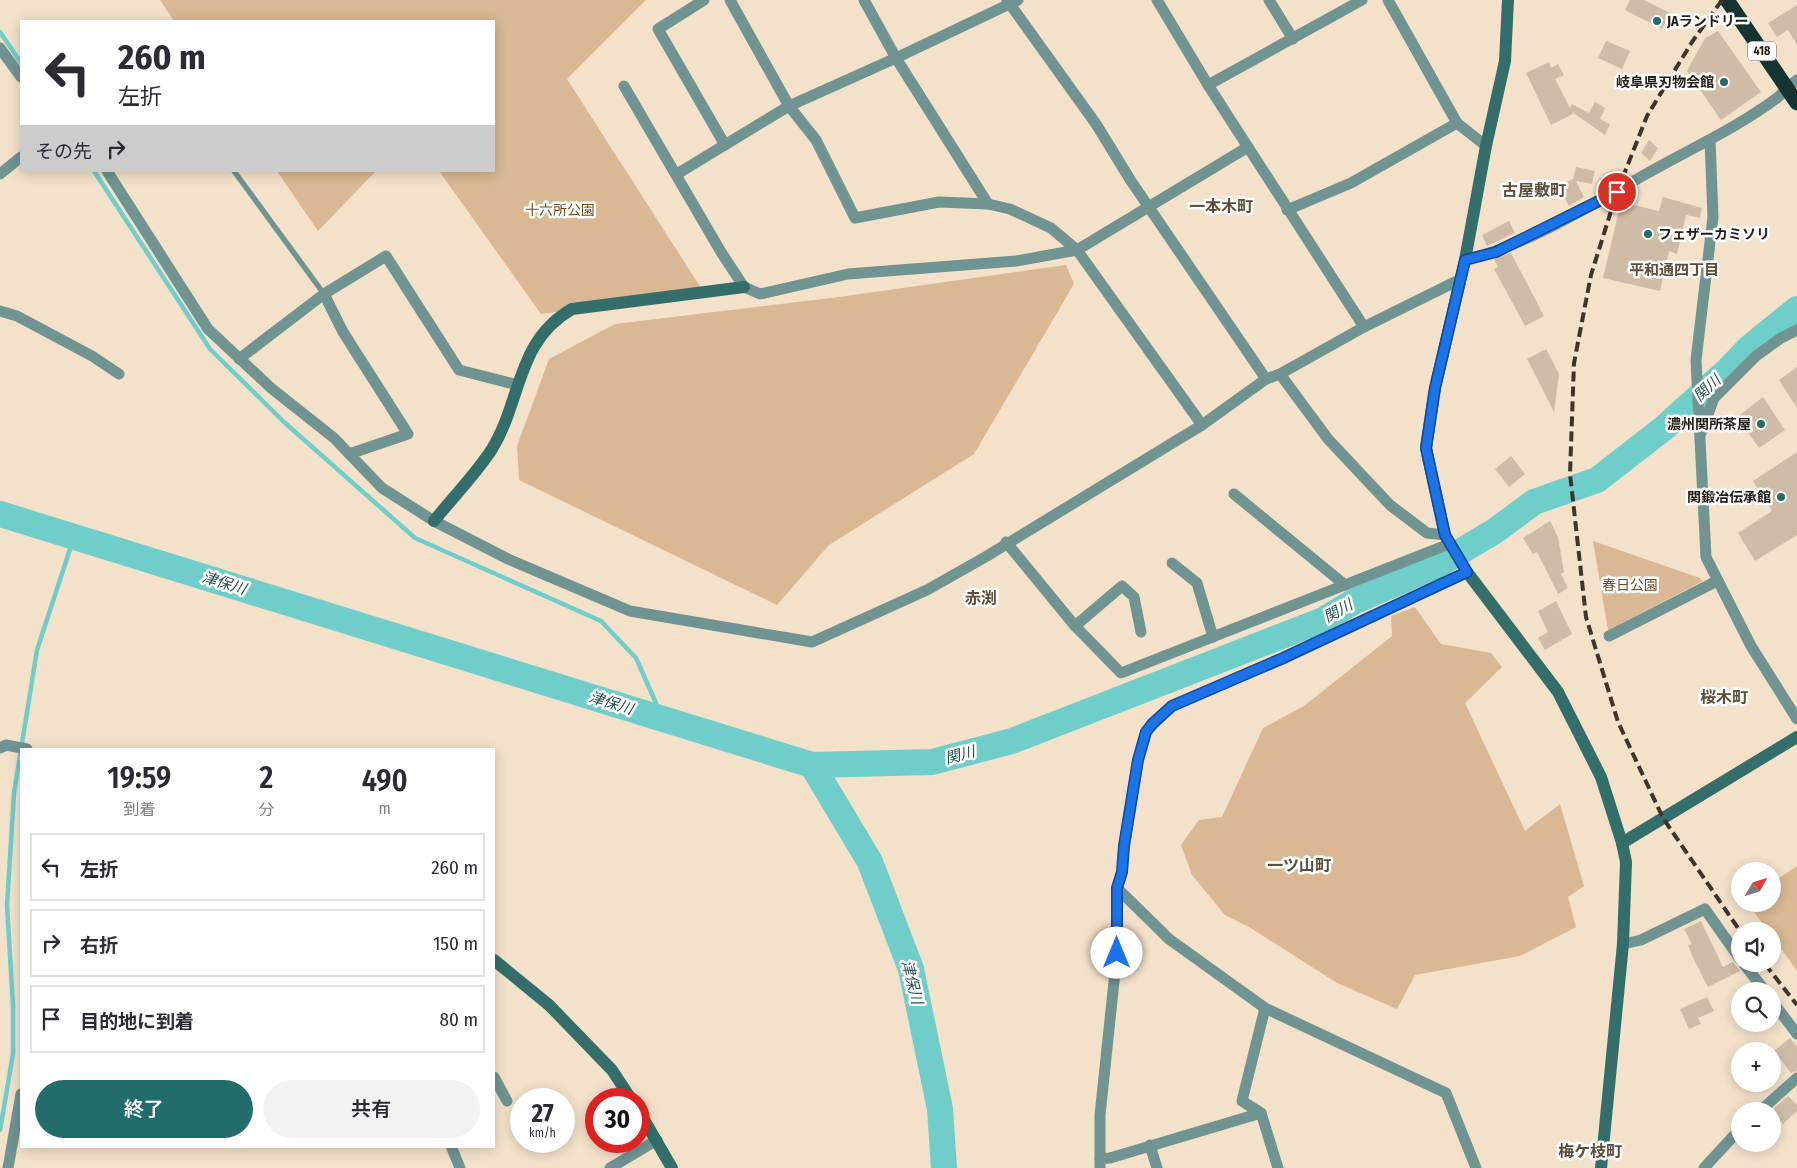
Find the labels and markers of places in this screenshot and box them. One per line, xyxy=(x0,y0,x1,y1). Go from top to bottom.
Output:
place label: JAランドリー xyxy=(1666,13,1749,30)
marker: JAランドリー xyxy=(1651,15,1663,27)
place label: 岐阜県刃物会館 xyxy=(1616,74,1714,91)
marker: 岐阜県刃物会館 xyxy=(1718,76,1730,88)
pin xyxy=(1596,171,1638,213)
place label: フェザーカミソリ xyxy=(1658,226,1770,243)
marker: フェザーカミソリ xyxy=(1642,228,1654,240)
place label: 濃州関所茶屋 xyxy=(1667,416,1751,433)
marker: 濃州関所茶屋 xyxy=(1755,418,1767,430)
place label: 関鍛冶伝承館 xyxy=(1687,489,1771,506)
marker: 関鍛冶伝承館 xyxy=(1775,491,1787,503)

